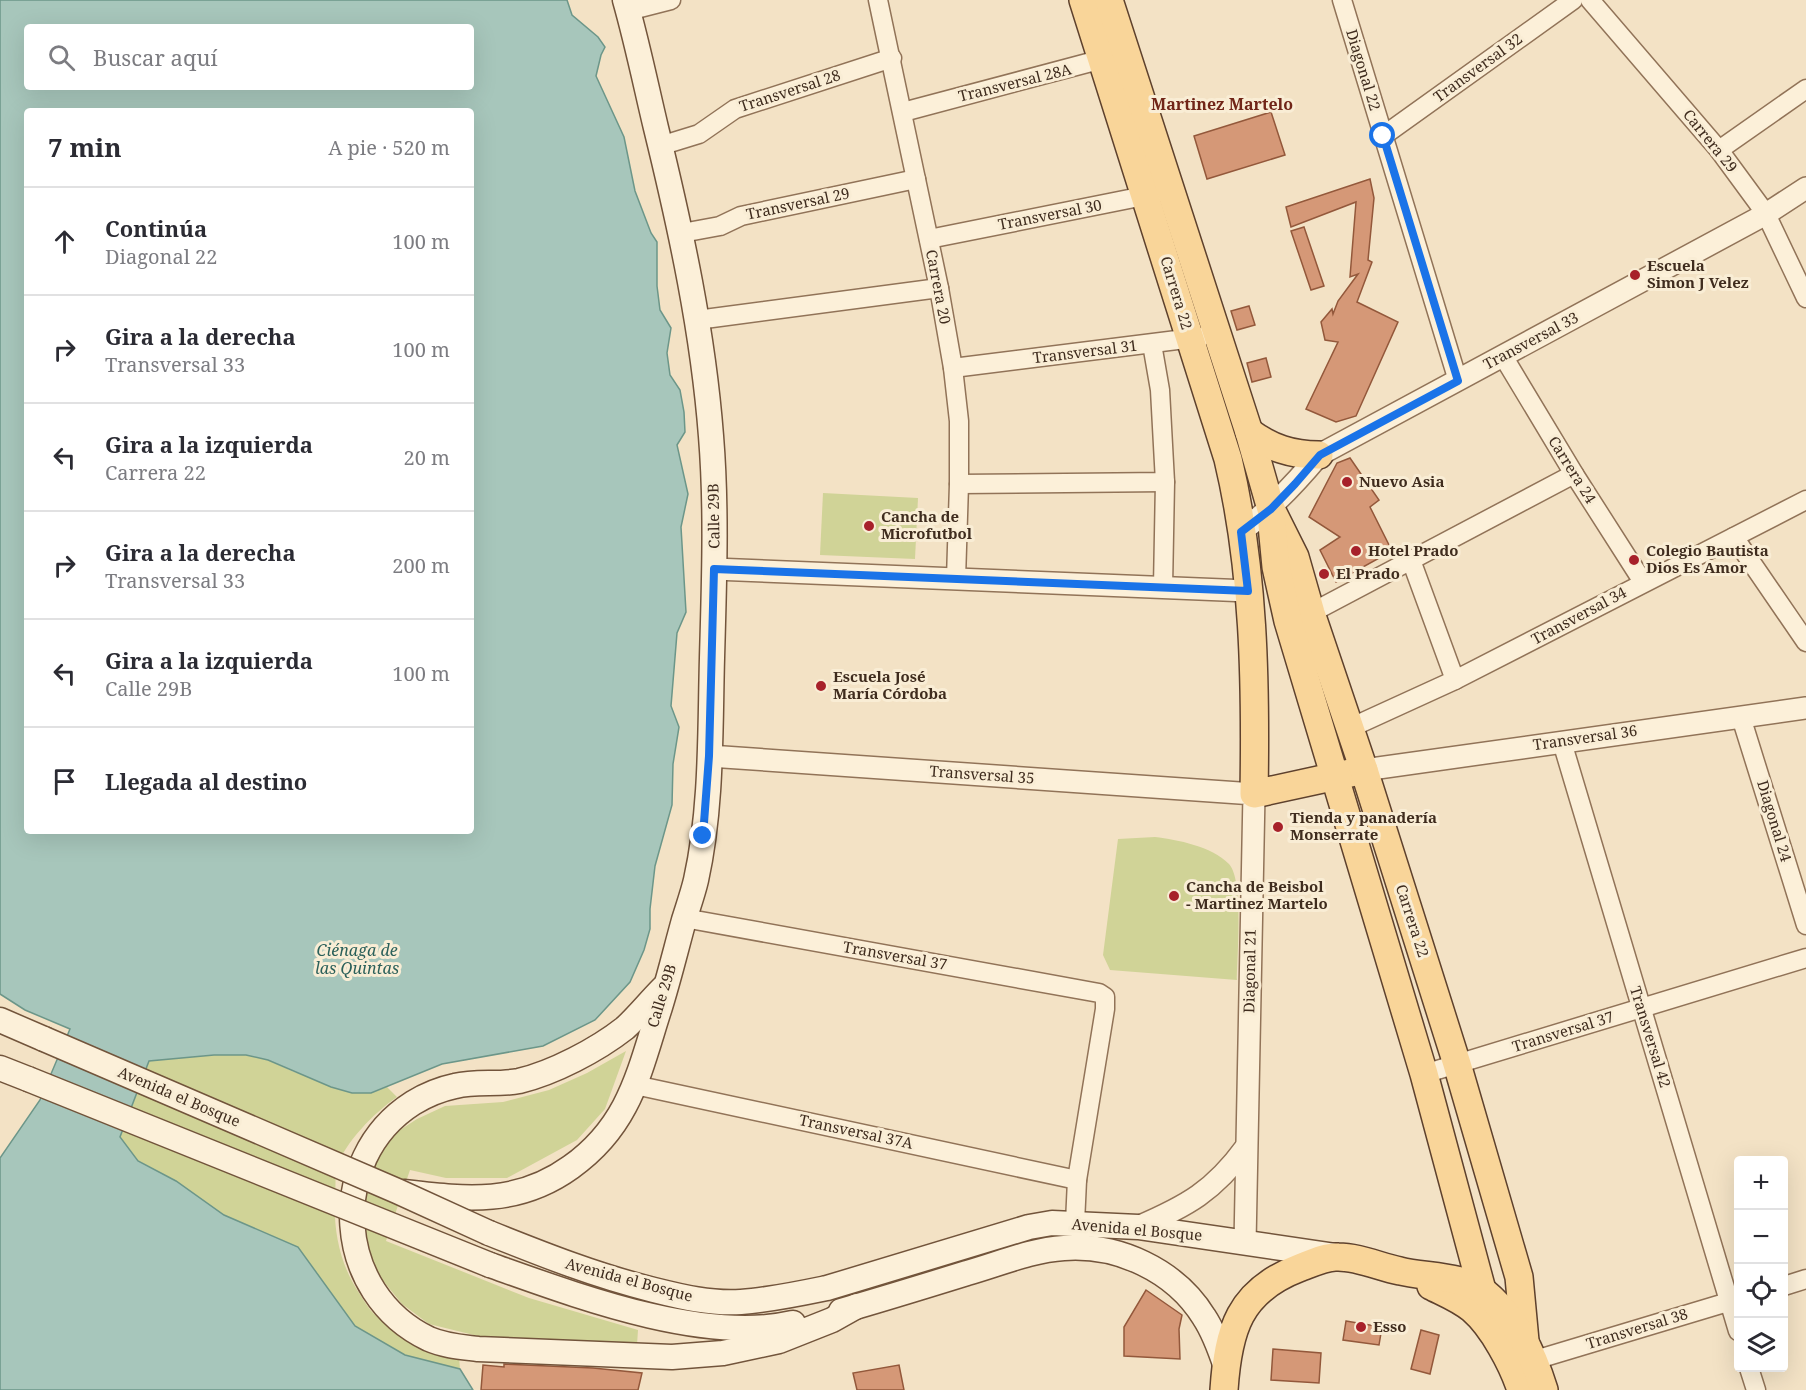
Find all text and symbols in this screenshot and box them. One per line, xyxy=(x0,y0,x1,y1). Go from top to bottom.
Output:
search box xyxy=(24,24,474,90)
street label: Diagonal 22 xyxy=(1342,26,1386,113)
street label: Transversal 32 xyxy=(1429,28,1526,106)
icon: search xyxy=(45,41,78,74)
text: Buscar aquí xyxy=(93,42,217,72)
street label: Transversal 28A xyxy=(956,58,1074,106)
street label: Transversal 28 xyxy=(737,64,843,116)
district label: Martinez Martelo xyxy=(1151,93,1293,115)
street label: Carrera 29 xyxy=(1679,105,1742,176)
route start xyxy=(1369,122,1395,148)
text: 7 min xyxy=(48,129,122,165)
text: A pie · 520 m xyxy=(328,134,450,161)
street label: Transversal 29 xyxy=(744,182,851,224)
street label: Transversal 30 xyxy=(996,194,1103,234)
text: Continúa xyxy=(105,213,207,243)
icon: ahead xyxy=(48,225,81,258)
text: 100 m xyxy=(392,228,450,255)
text: Diagonal 22 xyxy=(105,243,217,270)
street label: Carrera 20 xyxy=(922,248,956,326)
street label: Carrera 22 xyxy=(1156,254,1198,332)
place label: Escuela Simon J Velez xyxy=(1647,255,1749,292)
marker: Escuela Simon J Velez xyxy=(1628,268,1642,282)
street label: Transversal 33 xyxy=(1479,307,1582,374)
text: Gira a la derecha xyxy=(105,321,296,351)
icon: right xyxy=(48,333,81,366)
street label: Transversal 31 xyxy=(1031,335,1138,367)
text: 100 m xyxy=(392,336,450,363)
text: Transversal 33 xyxy=(105,351,245,378)
text: Gira a la izquierda xyxy=(105,429,313,459)
street label: Carrera 24 xyxy=(1544,432,1602,507)
icon: left xyxy=(48,441,81,474)
text: 20 m xyxy=(404,444,450,471)
text: Carrera 22 xyxy=(105,459,206,486)
place label: Nuevo Asia xyxy=(1359,471,1444,491)
marker: Nuevo Asia xyxy=(1340,475,1354,489)
street label: Calle 29B xyxy=(702,483,724,549)
place label: Cancha de Microfutbol xyxy=(881,506,973,543)
marker: Cancha de Microfutbol xyxy=(862,519,876,533)
text: Gira a la derecha xyxy=(105,537,296,567)
place label: Hotel Prado xyxy=(1368,540,1458,560)
place label: Colegio Bautista Dios Es Amor xyxy=(1646,540,1769,577)
marker: Hotel Prado xyxy=(1349,544,1363,558)
icon: right xyxy=(48,549,81,582)
text: 200 m xyxy=(392,552,450,579)
marker: Colegio Bautista Dios Es Amor xyxy=(1627,553,1641,567)
place label: El Prado xyxy=(1336,563,1400,583)
text: Transversal 33 xyxy=(105,567,245,594)
marker: El Prado xyxy=(1317,567,1331,581)
street label: Transversal 34 xyxy=(1527,581,1630,649)
text: Gira a la izquierda xyxy=(105,645,313,675)
icon: left xyxy=(48,657,81,690)
text: 100 m xyxy=(392,660,450,687)
place label: Escuela José María Córdoba xyxy=(833,666,947,703)
text: Calle 29B xyxy=(105,675,192,702)
marker: Escuela José María Córdoba xyxy=(814,679,828,693)
street label: Transversal 36 xyxy=(1531,720,1638,754)
street label: Transversal 35 xyxy=(929,760,1035,788)
icon: arrive xyxy=(48,765,81,798)
text: Llegada al destino xyxy=(105,766,307,796)
street label: Diagonal 24 xyxy=(1753,777,1797,865)
place label: Tienda y panadería Monserrate xyxy=(1290,807,1437,844)
marker: Tienda y panadería Monserrate xyxy=(1271,820,1285,834)
route end xyxy=(689,822,715,848)
place label: Cancha de Beisbol - Martinez Martelo xyxy=(1186,876,1328,913)
street label: Carrera 22 xyxy=(1392,882,1434,960)
marker: Cancha de Beisbol - Martinez Martelo xyxy=(1167,889,1181,903)
street label: Diagonal 21 xyxy=(1238,929,1260,1013)
street label: Transversal 37 xyxy=(842,936,949,974)
water label: Ciénaga de las Quintas xyxy=(315,939,399,979)
street label: Calle 29B xyxy=(642,961,680,1030)
street label: Transversal 42 xyxy=(1626,984,1676,1090)
street label: Transversal 37 xyxy=(1510,1006,1616,1056)
street label: Avenida el Bosque xyxy=(115,1061,244,1131)
street label: Transversal 37A xyxy=(798,1109,915,1153)
map controls xyxy=(1734,1156,1788,1372)
button: + xyxy=(1734,1156,1788,1210)
button: − xyxy=(1734,1210,1788,1264)
street label: Avenida el Bosque xyxy=(1071,1213,1203,1245)
street label: Avenida el Bosque xyxy=(563,1252,695,1306)
button: locate xyxy=(1734,1264,1788,1318)
street label: Transversal 38 xyxy=(1584,1303,1690,1353)
place label: Esso xyxy=(1373,1316,1406,1336)
button: layers xyxy=(1734,1318,1788,1372)
marker: Esso xyxy=(1354,1320,1368,1334)

